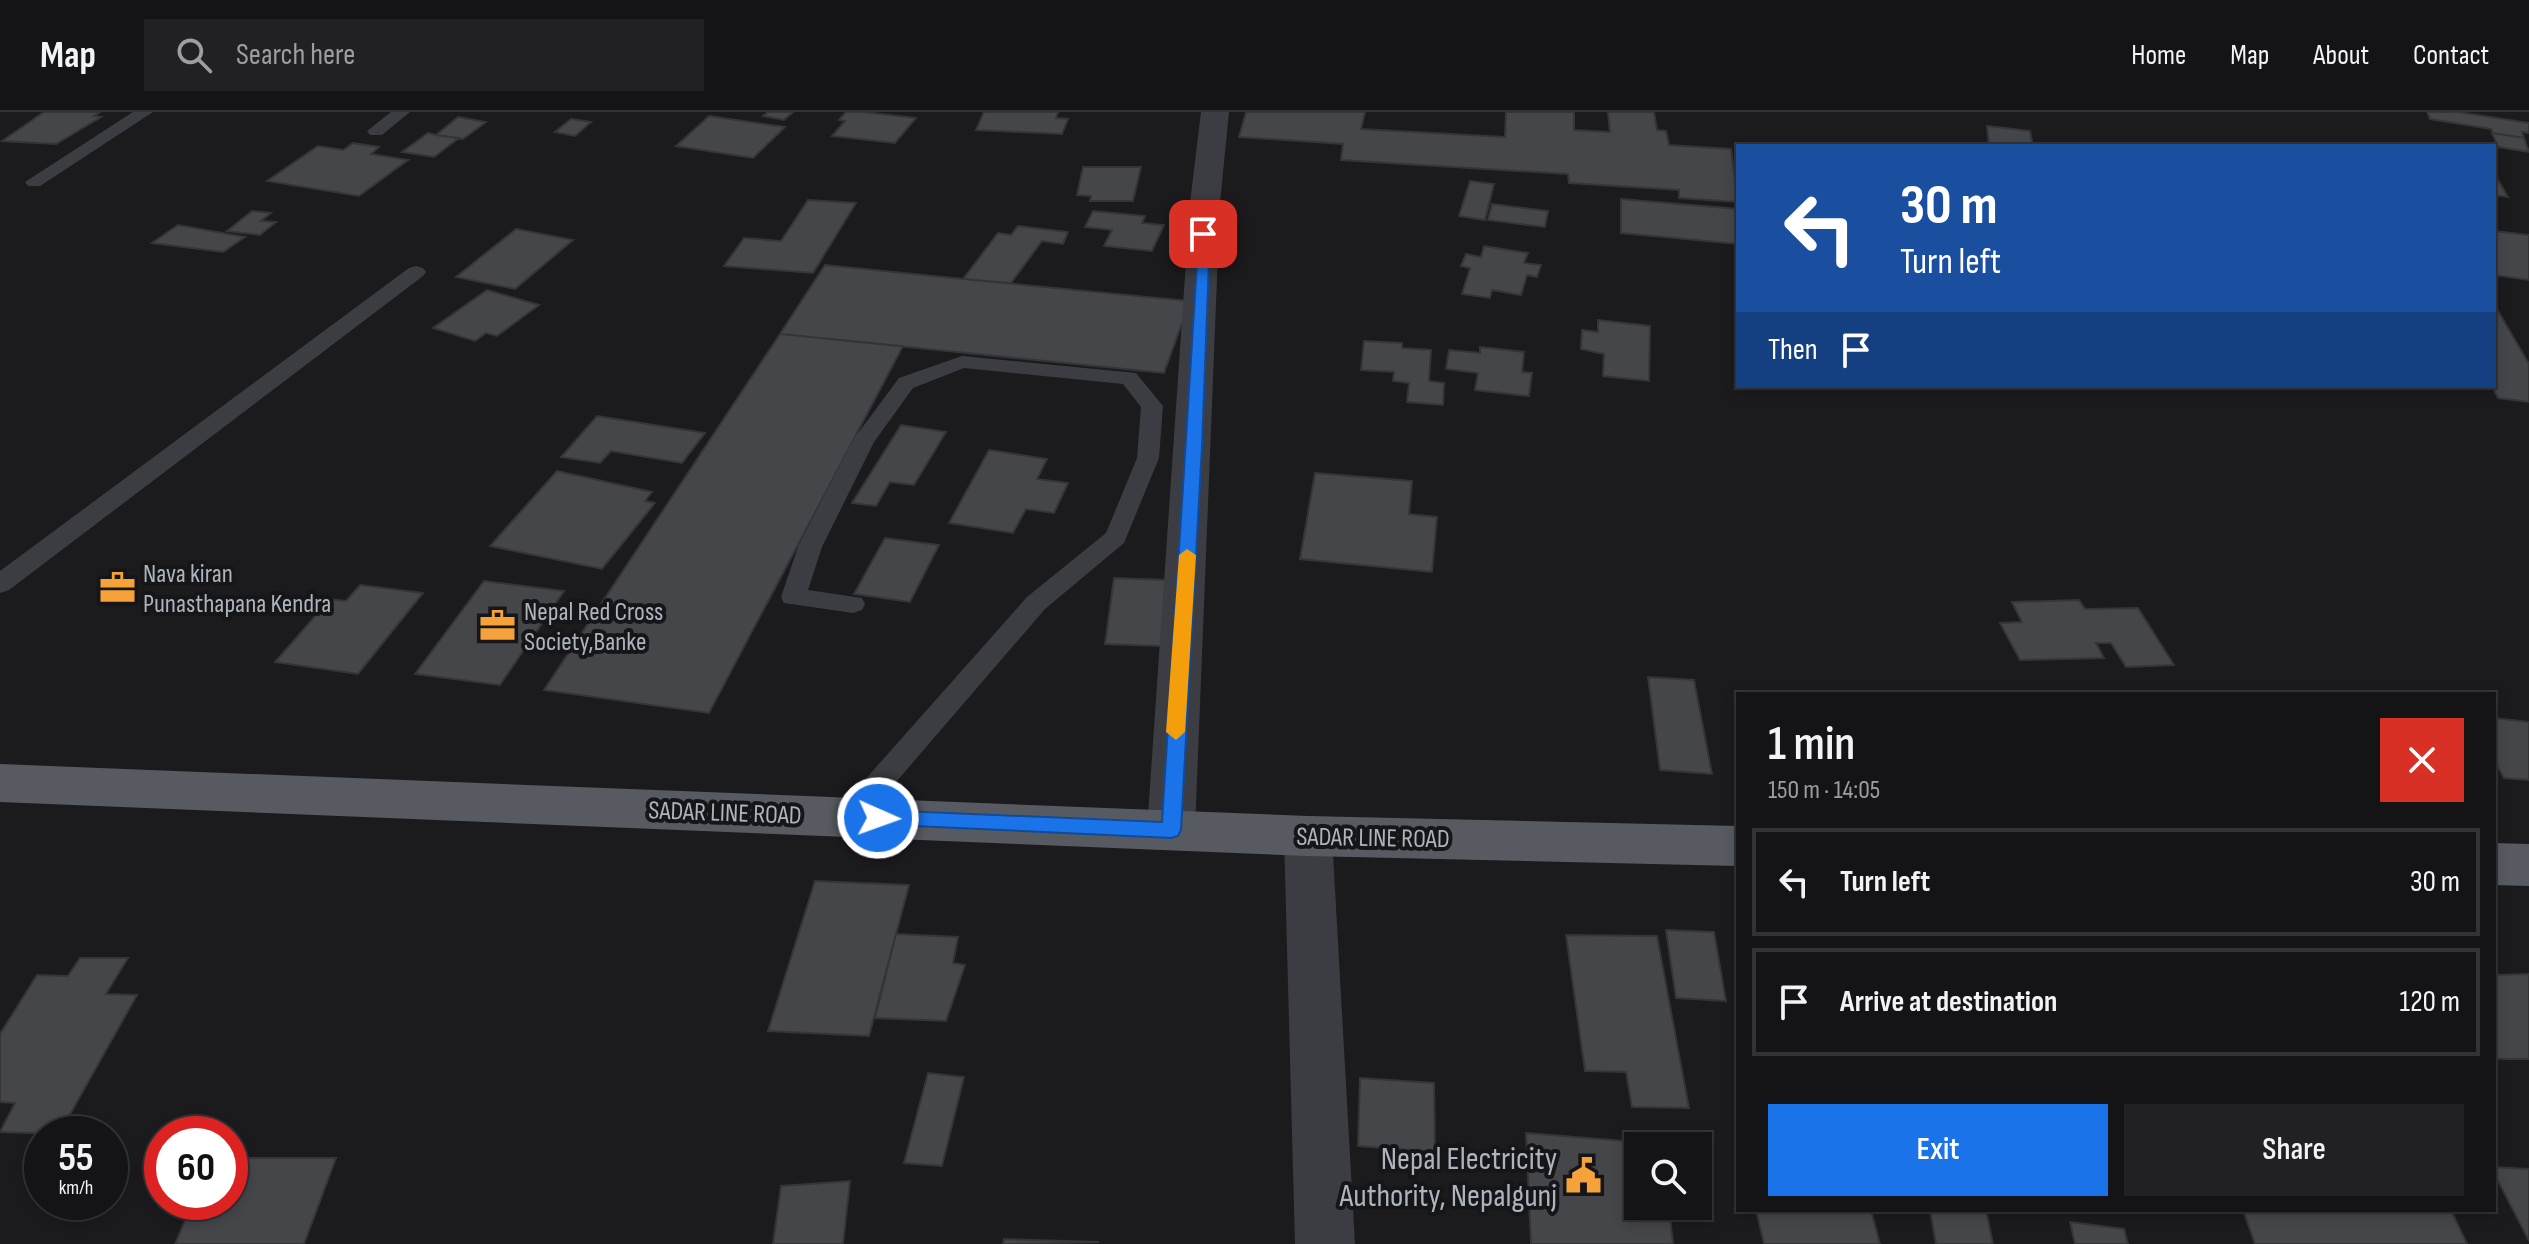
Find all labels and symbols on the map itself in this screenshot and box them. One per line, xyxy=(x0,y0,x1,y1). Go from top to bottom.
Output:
pin xyxy=(1169,200,1237,268)
place label: Nava kiran Punasthapana Kendra xyxy=(143,559,331,620)
office icon: Nava kiran Punasthapana Kendra xyxy=(98,569,136,607)
place label: Nepal Red Cross Society,Banke xyxy=(524,597,663,658)
office icon: Nepal Red Cross Society,Banke xyxy=(479,607,517,645)
position arrow xyxy=(836,776,920,860)
street label: SADAR LINE ROAD xyxy=(648,795,802,832)
street label: SADAR LINE ROAD xyxy=(1296,822,1450,855)
speed limit sign: 60 xyxy=(144,1116,248,1220)
place label: Nepal Electricity Authority, Nepalgunj xyxy=(1339,1140,1557,1216)
public building icon: Nepal Electricity Authority, Nepalgunj xyxy=(1564,1157,1602,1195)

